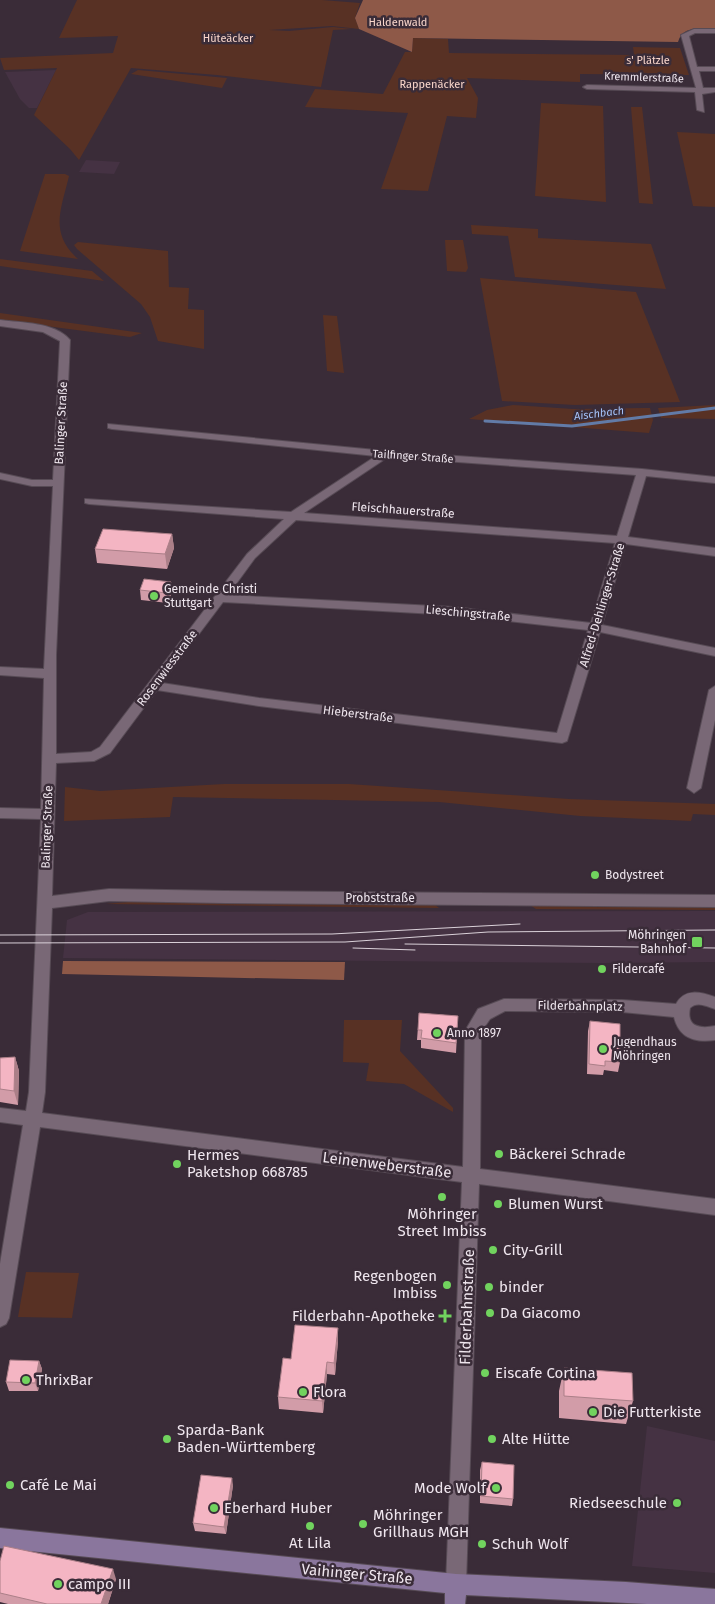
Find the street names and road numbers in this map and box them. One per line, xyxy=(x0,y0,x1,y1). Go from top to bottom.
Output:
street label: Kremmlerstraße xyxy=(604,70,684,85)
street label: Balinger Straße xyxy=(52,381,70,465)
street label: Tailfinger Straße xyxy=(372,447,454,466)
street label: Fleischhauerstraße xyxy=(351,499,455,521)
street label: Alfred-Dehlinger-Straße xyxy=(576,541,628,669)
street label: Lieschingstraße xyxy=(425,602,511,624)
street label: Rosenwiesstraße xyxy=(134,627,200,709)
street label: Hieberstraße xyxy=(322,703,394,725)
street label: Balinger Straße xyxy=(39,785,55,869)
street label: Probststraße xyxy=(345,891,415,905)
street label: Filderbahnplatz xyxy=(537,998,623,1014)
street label: Leinenweberstraße xyxy=(322,1148,452,1182)
street label: Filderbahnstraße xyxy=(456,1249,478,1365)
street label: Vaihinger Straße xyxy=(301,1560,413,1588)

